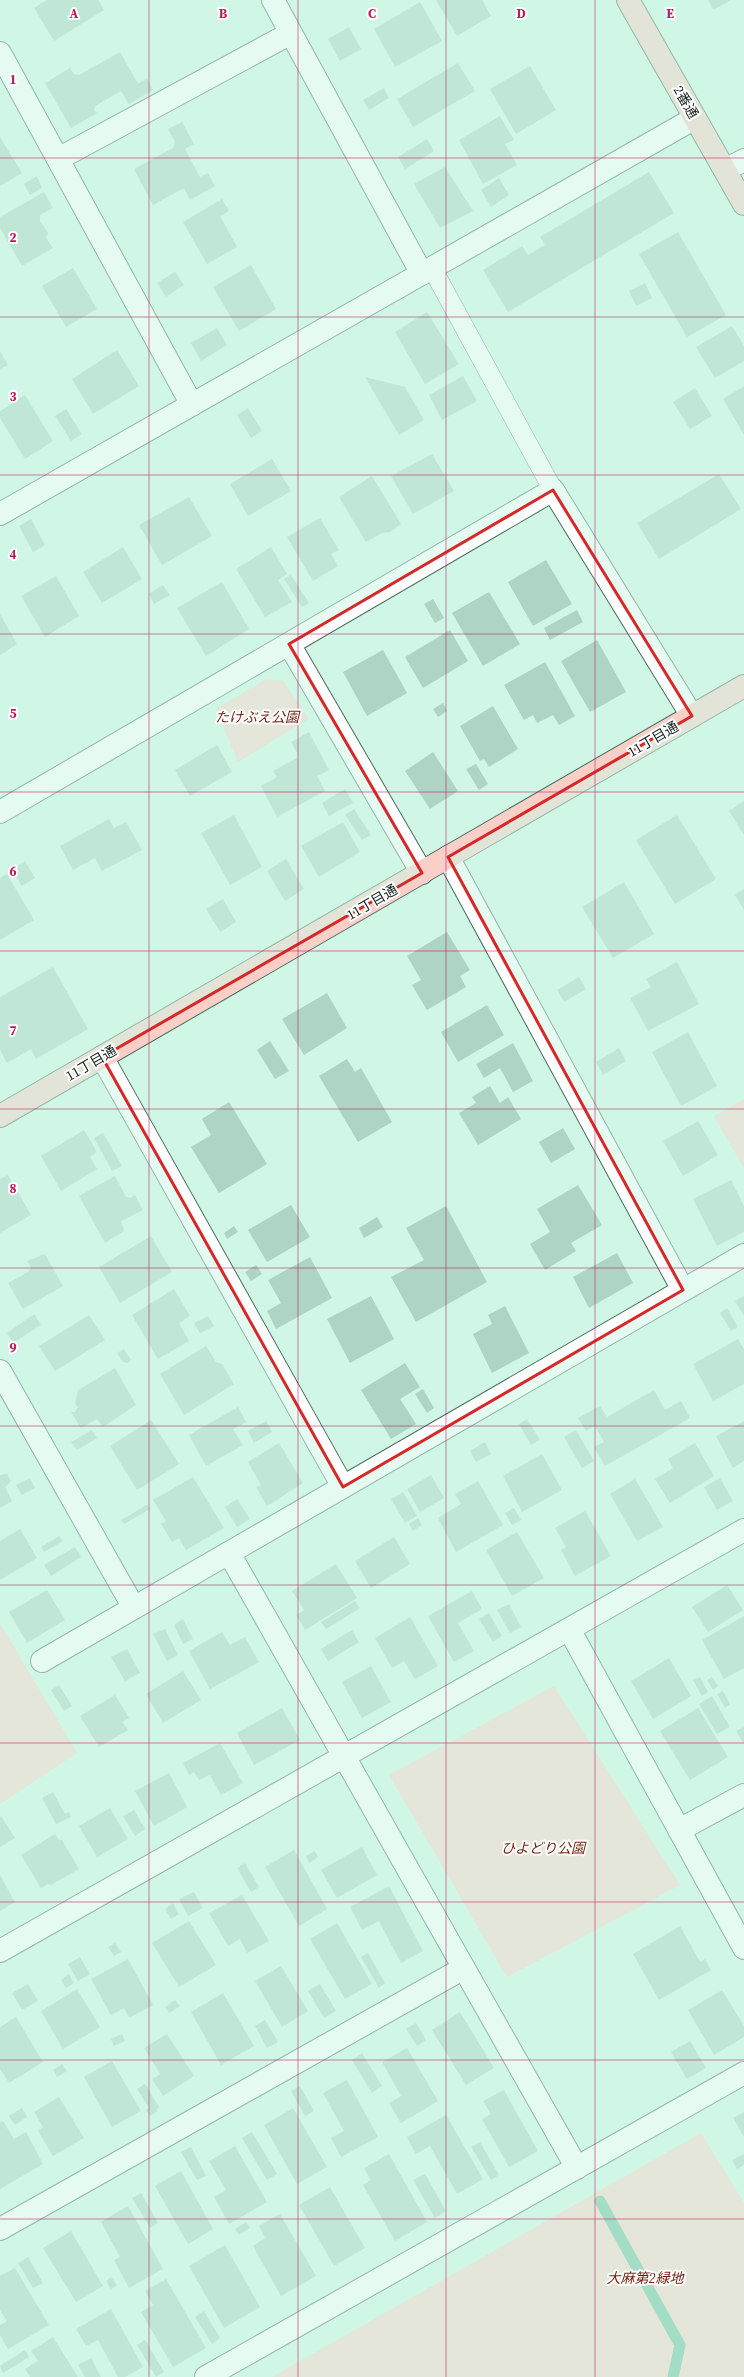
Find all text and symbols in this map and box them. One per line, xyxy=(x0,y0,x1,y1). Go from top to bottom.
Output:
text: A xyxy=(70,5,79,22)
text: B xyxy=(219,5,228,22)
text: C xyxy=(368,5,376,22)
text: D xyxy=(516,5,526,22)
text: E xyxy=(666,5,674,22)
text: 1 xyxy=(9,71,17,88)
street label: 2番通 xyxy=(669,82,703,122)
text: 2 xyxy=(9,229,17,246)
text: 3 xyxy=(9,388,17,405)
text: 4 xyxy=(9,546,17,563)
text: 5 xyxy=(9,705,17,722)
park label: たけぶえ公園 xyxy=(215,707,301,727)
street label: 11丁目通 xyxy=(624,716,682,762)
text: 6 xyxy=(9,863,17,880)
street label: 11丁目通 xyxy=(343,879,401,925)
text: 7 xyxy=(9,1022,17,1039)
street label: 11丁目通 xyxy=(62,1040,120,1086)
text: 8 xyxy=(9,1180,17,1197)
text: 9 xyxy=(9,1339,17,1356)
park label: ひよどり公園 xyxy=(501,1838,587,1858)
park label: 大麻第2緑地 xyxy=(606,2268,686,2288)

